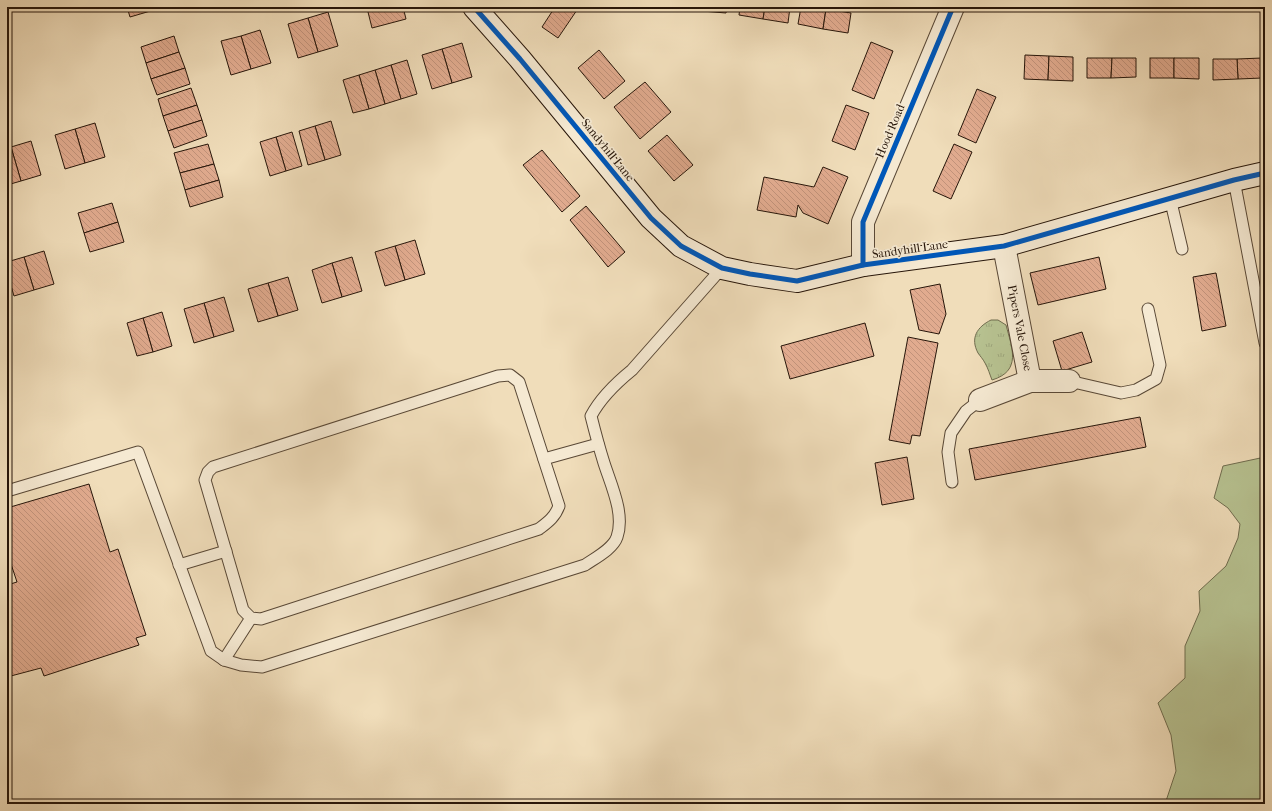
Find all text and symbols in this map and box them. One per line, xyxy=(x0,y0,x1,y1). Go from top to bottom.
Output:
street label: Hood Road xyxy=(872,101,908,160)
street label: Sandyhill Lane xyxy=(578,116,638,184)
street label: Sandyhill Lane xyxy=(871,237,949,261)
street label: Pipers Vale Close xyxy=(1005,284,1035,372)

